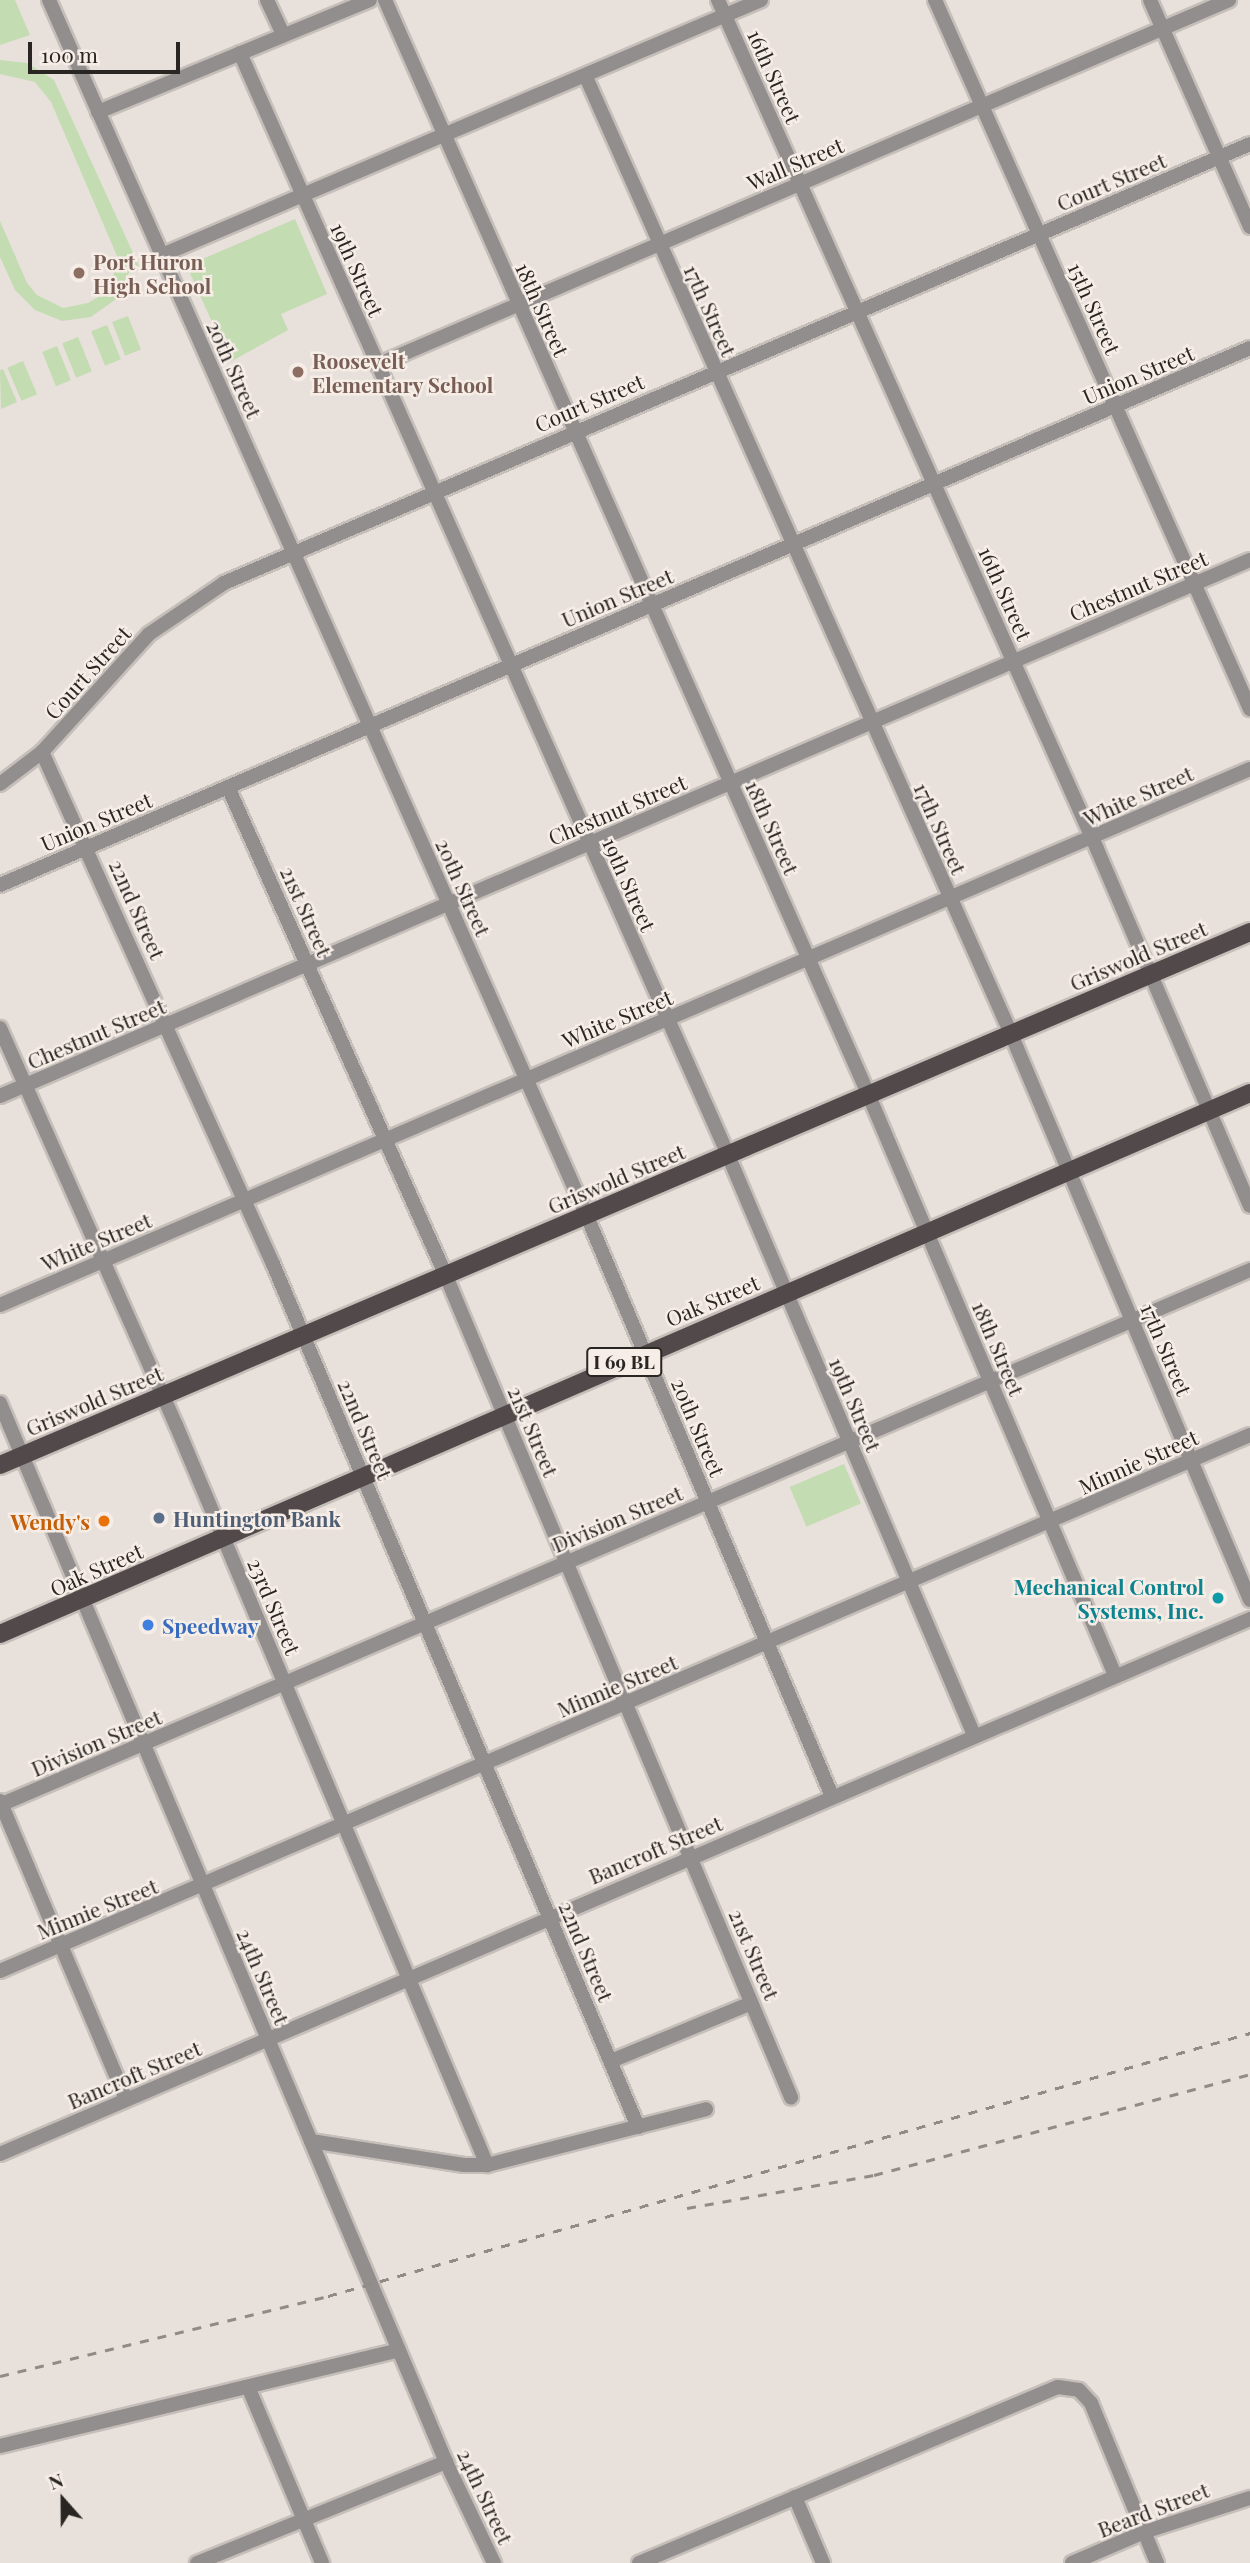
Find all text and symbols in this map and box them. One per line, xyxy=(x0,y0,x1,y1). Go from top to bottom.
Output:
street label: 16th Street xyxy=(743,25,807,127)
scale bar xyxy=(32,28,184,72)
text: 100 m xyxy=(41,40,98,68)
street label: Wall Street xyxy=(743,131,847,195)
street label: Court Street xyxy=(1052,147,1170,215)
street label: 19th Street xyxy=(326,218,390,320)
place label: Port Huron High School xyxy=(93,248,211,298)
street label: 18th Street xyxy=(511,258,575,360)
street label: 15th Street xyxy=(1064,258,1126,358)
street label: 17th Street xyxy=(680,260,742,360)
marker: Port Huron High School xyxy=(71,265,87,281)
street label: 20th Street xyxy=(202,316,268,422)
street label: Union Street xyxy=(1079,339,1197,409)
place label: Roosevelt Elementary School xyxy=(312,347,494,397)
marker: Roosevelt Elementary School xyxy=(290,364,306,380)
street label: Court Street xyxy=(530,368,648,436)
street label: 16th Street xyxy=(974,542,1038,644)
street label: Chestnut Street xyxy=(1065,544,1211,626)
street label: Union Street xyxy=(558,562,676,632)
street label: Court Street xyxy=(39,620,135,724)
street label: White Street xyxy=(1079,760,1197,830)
street label: Chestnut Street xyxy=(544,768,690,850)
street label: 18th Street xyxy=(741,776,805,878)
street label: 17th Street xyxy=(910,778,972,878)
street label: Union Street xyxy=(37,786,155,856)
street label: 19th Street xyxy=(598,833,662,935)
street label: 20th Street xyxy=(431,834,497,940)
street label: 22nd Street xyxy=(105,855,171,963)
street label: 21st Street xyxy=(276,862,338,960)
street label: Griswold Street xyxy=(1066,915,1210,995)
street label: White Street xyxy=(558,984,676,1052)
street label: Chestnut Street xyxy=(23,992,169,1074)
street label: Griswold Street xyxy=(544,1138,688,1218)
street label: White Street xyxy=(37,1207,155,1275)
street label: Oak Street xyxy=(661,1269,763,1331)
street label: 18th Street xyxy=(968,1297,1030,1399)
street label: 17th Street xyxy=(1136,1299,1198,1399)
road number: I 69 BL xyxy=(586,1346,662,1378)
street label: 19th Street xyxy=(825,1353,887,1455)
street label: Griswold Street xyxy=(22,1360,166,1440)
street label: 20th Street xyxy=(667,1374,731,1480)
street label: 22nd Street xyxy=(334,1375,398,1483)
street label: 21st Street xyxy=(504,1382,564,1480)
street label: Minnie Street xyxy=(1074,1423,1202,1499)
street label: Division Street xyxy=(548,1479,686,1557)
place label: Huntington Bank xyxy=(173,1505,341,1531)
place label: Wendy's xyxy=(10,1508,90,1534)
marker: Huntington Bank xyxy=(151,1510,167,1526)
marker: Wendy's xyxy=(96,1513,112,1529)
street label: Oak Street xyxy=(46,1537,146,1601)
street label: 23rd Street xyxy=(243,1554,307,1658)
place label: Mechanical Control Systems, Inc. xyxy=(1013,1573,1204,1623)
marker: Mechanical Control Systems, Inc. xyxy=(1210,1590,1226,1606)
place label: Speedway xyxy=(162,1612,258,1638)
marker: Speedway xyxy=(140,1617,156,1633)
street label: Minnie Street xyxy=(553,1648,681,1722)
street label: Division Street xyxy=(27,1703,165,1781)
street label: Bancroft Street xyxy=(584,1810,726,1888)
street label: Minnie Street xyxy=(33,1872,161,1944)
street label: 22nd Street xyxy=(555,1897,619,2005)
street label: 21st Street xyxy=(725,1905,785,2003)
street label: 24th Street xyxy=(233,1924,295,2028)
street label: Bancroft Street xyxy=(63,2035,205,2113)
street label: 24th Street xyxy=(453,2445,519,2547)
north arrow xyxy=(28,2465,98,2535)
text: N xyxy=(44,2466,67,2495)
street label: Beard Street xyxy=(1094,2476,1212,2542)

